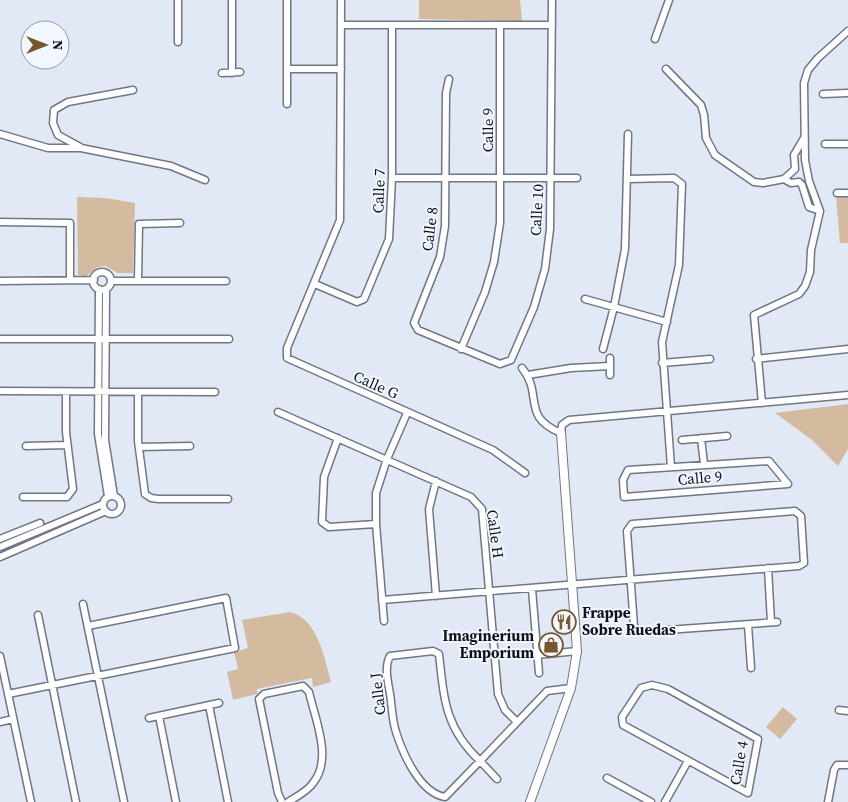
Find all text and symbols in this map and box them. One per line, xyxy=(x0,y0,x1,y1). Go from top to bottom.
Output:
north arrow xyxy=(20,20,70,70)
text: N xyxy=(48,40,68,50)
street label: Calle 9 xyxy=(477,108,498,152)
street label: Calle 7 xyxy=(367,168,390,214)
street label: Calle 10 xyxy=(525,183,548,237)
street label: Calle 8 xyxy=(416,205,443,252)
street label: Calle G xyxy=(350,365,402,404)
street label: Calle 9 xyxy=(677,465,723,490)
street label: Calle H xyxy=(482,508,509,560)
place label: Frappe Sobre Ruedas xyxy=(582,602,676,640)
restaurant icon: Frappe Sobre Ruedas xyxy=(551,609,577,635)
place label: Imaginerium Emporium xyxy=(442,625,534,663)
shop icon: Imaginerium Emporium xyxy=(538,632,564,658)
street label: Calle J xyxy=(364,671,391,717)
street label: Calle 4 xyxy=(724,739,753,787)

